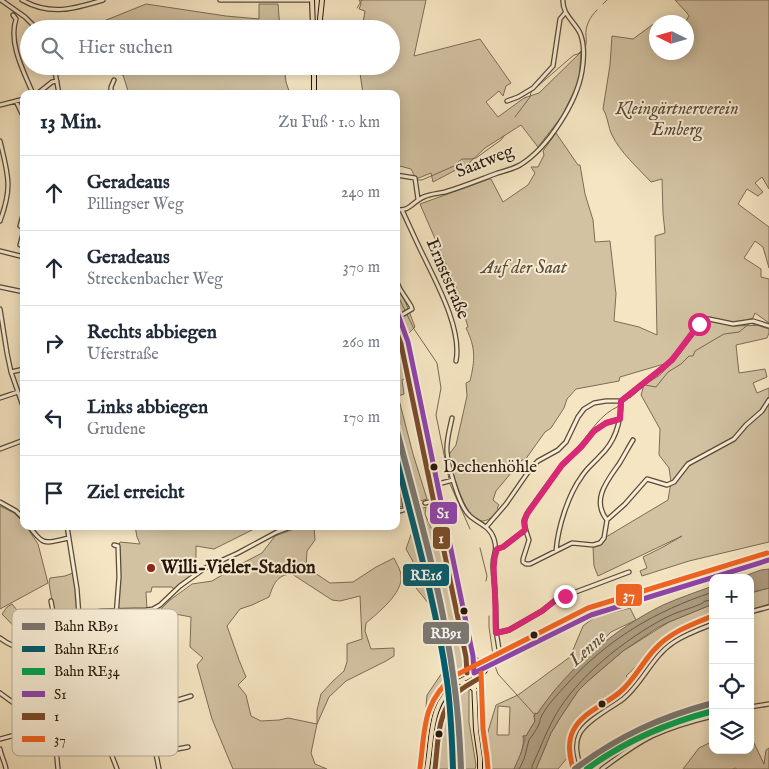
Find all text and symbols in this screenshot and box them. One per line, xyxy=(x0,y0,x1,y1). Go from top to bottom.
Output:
north arrow xyxy=(649,15,694,60)
search box xyxy=(20,20,400,75)
icon: search xyxy=(38,34,66,62)
text: Hier suchen xyxy=(78,36,173,60)
park label: Kleingärtnerverein Emberg xyxy=(614,98,739,142)
text: 13 Min. xyxy=(40,109,101,136)
text: Zu Fuß · 1.0 km xyxy=(278,113,380,133)
street label: Saatweg xyxy=(453,140,518,184)
text: Geradeaus xyxy=(87,171,170,195)
icon: ahead xyxy=(40,179,68,207)
text: 240 m xyxy=(341,183,380,203)
text: Pillingser Weg xyxy=(87,195,184,215)
street label: Ernststraße xyxy=(420,235,474,323)
text: Geradeaus xyxy=(87,246,170,270)
icon: ahead xyxy=(40,254,68,282)
park label: Auf der Saat xyxy=(479,257,568,280)
text: 370 m xyxy=(343,258,380,278)
text: Streckenbacher Weg xyxy=(87,270,223,290)
route start xyxy=(688,313,711,336)
text: Rechts abbiegen xyxy=(87,321,217,345)
icon: right xyxy=(40,329,68,357)
text: 260 m xyxy=(342,333,380,353)
text: Uferstraße xyxy=(87,345,159,365)
text: Links abbiegen xyxy=(87,396,208,420)
icon: left xyxy=(40,404,68,432)
text: 170 m xyxy=(343,408,380,428)
text: Grudene xyxy=(87,420,146,440)
place label: Dechenhöhle xyxy=(443,457,537,478)
marker: Dechenhöhle xyxy=(429,462,439,472)
icon: arrive xyxy=(40,479,68,507)
text: Ziel erreicht xyxy=(87,481,185,505)
line badge: S1 xyxy=(429,501,458,525)
text: S1 xyxy=(437,505,449,523)
line badge: 1 xyxy=(432,526,451,550)
text: 1 xyxy=(438,530,444,548)
place label: Willi-Vieler-Stadion xyxy=(160,557,316,580)
marker: Willi-Vieler-Stadion xyxy=(145,562,157,574)
line badge: RE16 xyxy=(402,563,450,587)
text: RE16 xyxy=(410,567,443,585)
map controls xyxy=(709,574,754,754)
button: + xyxy=(709,574,754,619)
line badge: 37 xyxy=(615,583,643,607)
route end xyxy=(554,585,577,608)
text: 37 xyxy=(623,587,635,605)
unlabelled marker xyxy=(459,606,469,616)
legend xyxy=(12,609,178,756)
text: Bahn RB91 xyxy=(54,618,118,636)
button: − xyxy=(709,619,754,664)
line badge: RB91 xyxy=(422,621,470,645)
text: RB91 xyxy=(430,625,462,643)
water label: Lenne xyxy=(563,625,612,673)
unlabelled marker xyxy=(529,630,539,640)
text: Bahn RE16 xyxy=(54,641,120,659)
text: Bahn RE34 xyxy=(54,663,120,681)
button: locate xyxy=(709,664,754,709)
text: S1 xyxy=(54,686,66,704)
unlabelled marker xyxy=(597,699,607,709)
text: 1 xyxy=(54,708,59,726)
button: layers xyxy=(709,709,754,754)
unlabelled marker xyxy=(434,729,444,739)
text: 37 xyxy=(54,731,66,749)

